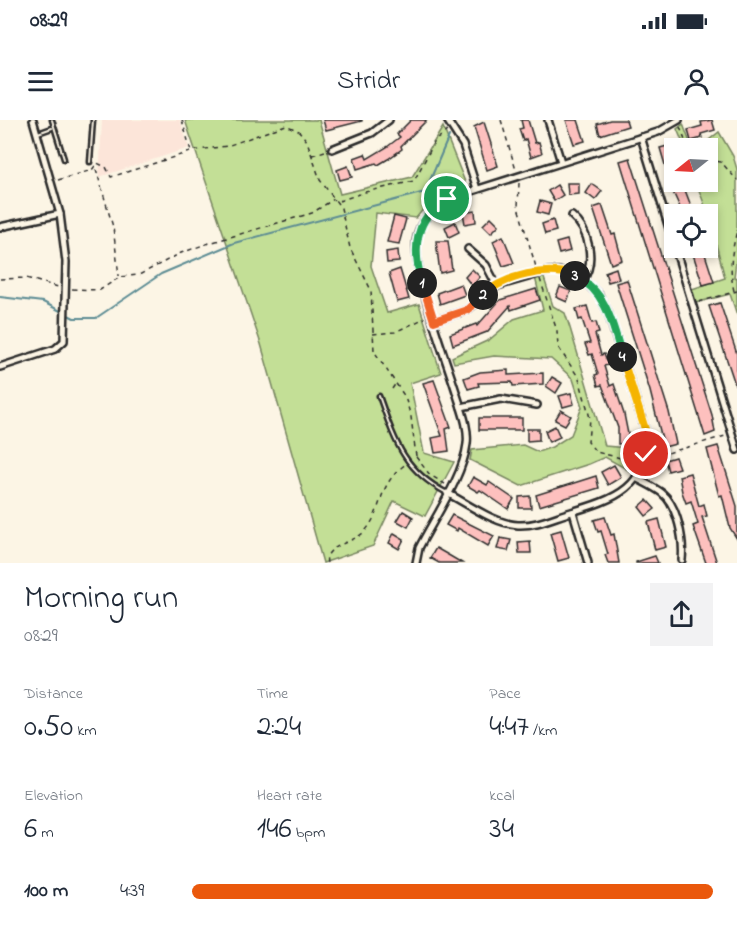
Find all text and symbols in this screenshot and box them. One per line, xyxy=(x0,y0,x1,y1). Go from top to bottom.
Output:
text: 08:29 xyxy=(30,5,67,37)
text: Stridr xyxy=(337,62,400,101)
icon: menu xyxy=(24,65,57,98)
icon: person xyxy=(680,65,713,98)
north arrow xyxy=(664,138,718,192)
map controls xyxy=(664,138,718,258)
pin xyxy=(421,173,472,224)
icon: arrive xyxy=(430,182,463,215)
button: locate xyxy=(664,204,718,258)
pin: 3 xyxy=(560,261,590,291)
text: 3 xyxy=(572,264,578,288)
pin: 1 xyxy=(407,268,437,298)
text: 1 xyxy=(419,271,425,295)
pin: 2 xyxy=(468,280,498,310)
text: 2 xyxy=(479,283,487,307)
pin: 4 xyxy=(607,342,637,372)
text: 4 xyxy=(619,345,625,369)
pin xyxy=(620,428,671,479)
icon: check xyxy=(629,437,662,470)
text: Morning run xyxy=(24,575,178,623)
button: share xyxy=(650,583,713,646)
text: 08:29 xyxy=(24,622,58,651)
text: Distance xyxy=(24,682,83,706)
text: Time xyxy=(257,682,288,706)
text: Pace xyxy=(489,682,521,706)
text: 0.50 xyxy=(24,706,73,750)
text: 2:24 xyxy=(257,706,301,750)
text: 4:47 xyxy=(489,706,529,750)
text: km xyxy=(73,719,97,743)
text: /km xyxy=(529,719,557,743)
text: Elevation xyxy=(24,784,83,808)
text: Heart rate xyxy=(257,784,322,808)
text: kcal xyxy=(489,784,515,808)
text: 6 xyxy=(24,808,37,852)
text: 146 xyxy=(257,808,292,852)
text: 34 xyxy=(489,808,514,852)
text: m xyxy=(37,821,54,845)
text: bpm xyxy=(292,821,325,845)
text: 100 m xyxy=(24,877,68,906)
text: 4:39 xyxy=(120,877,144,906)

